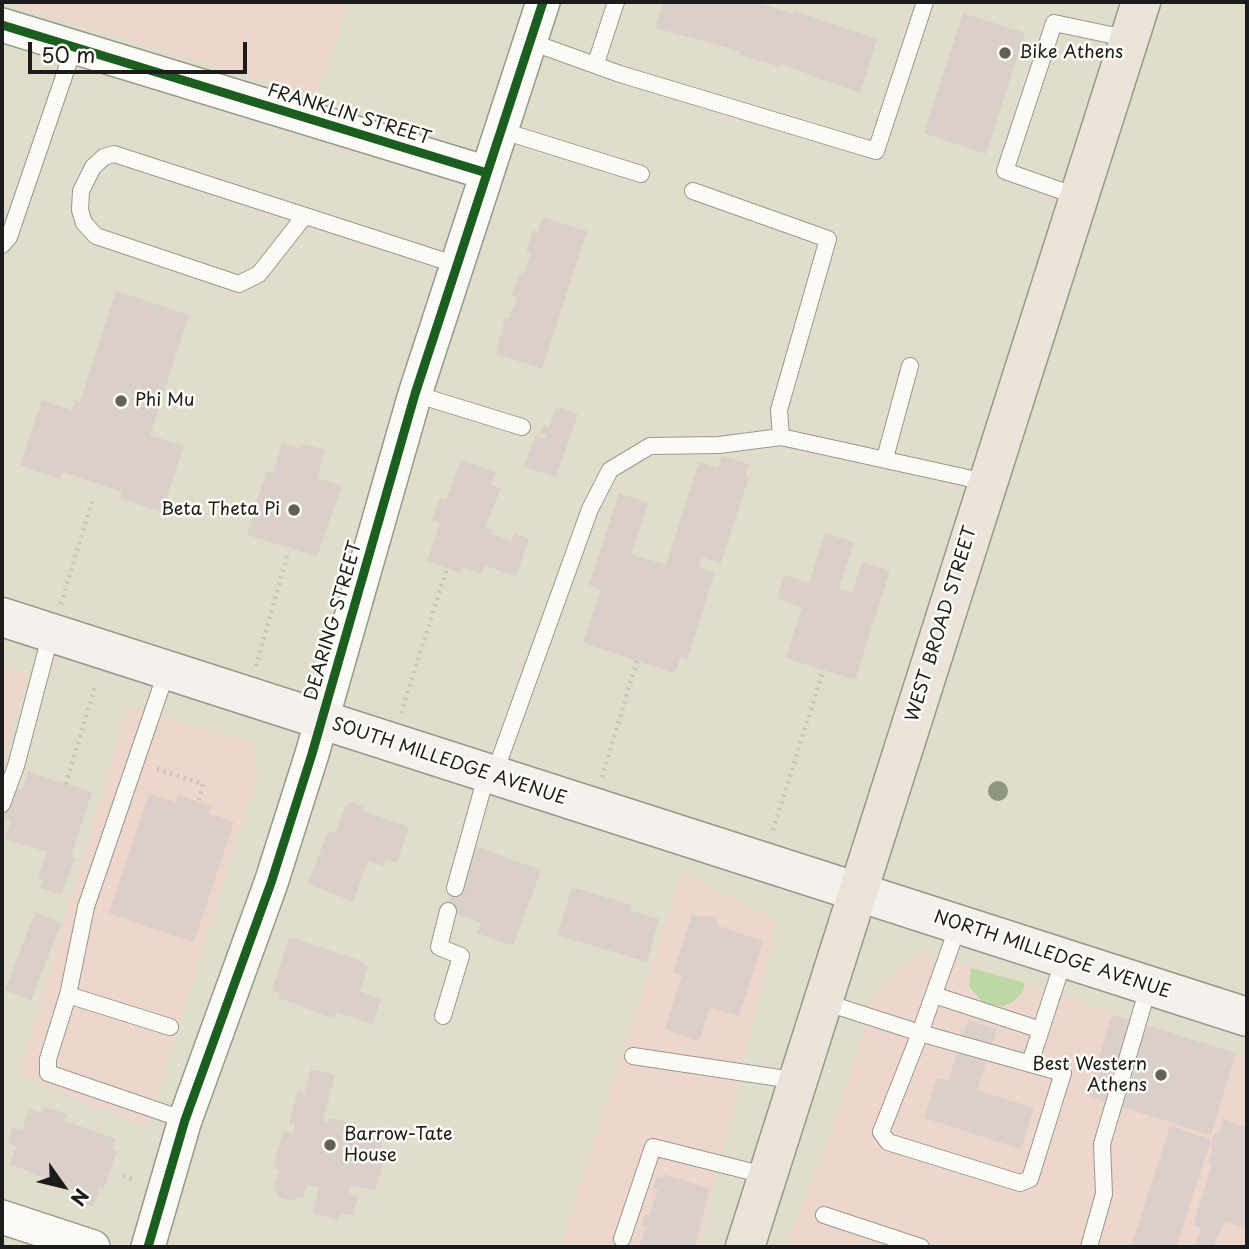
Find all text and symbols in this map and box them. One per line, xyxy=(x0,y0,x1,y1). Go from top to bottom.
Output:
scale bar xyxy=(32,28,250,72)
text: 50 m xyxy=(41,38,95,70)
place label: Bike Athens xyxy=(1019,42,1123,64)
marker: Bike Athens xyxy=(997,45,1013,61)
street label: FRANKLIN STREET xyxy=(265,80,433,150)
place label: Phi Mu xyxy=(135,390,194,412)
marker: Phi Mu xyxy=(113,393,129,409)
place label: Beta Theta Pi xyxy=(161,499,280,521)
marker: Beta Theta Pi xyxy=(286,502,302,518)
street label: WEST BROAD STREET xyxy=(902,524,982,724)
street label: DEARING STREET xyxy=(301,539,367,703)
street label: SOUTH MILLEDGE AVENUE xyxy=(329,714,569,810)
street label: NORTH MILLEDGE AVENUE xyxy=(931,906,1173,1004)
place label: Best Western Athens xyxy=(1032,1054,1147,1096)
marker: Best Western Athens xyxy=(1153,1067,1169,1083)
place label: Barrow-Tate House xyxy=(344,1124,452,1166)
marker: Barrow-Tate House xyxy=(322,1137,338,1153)
north arrow xyxy=(28,1151,98,1221)
text: N xyxy=(65,1184,96,1212)

